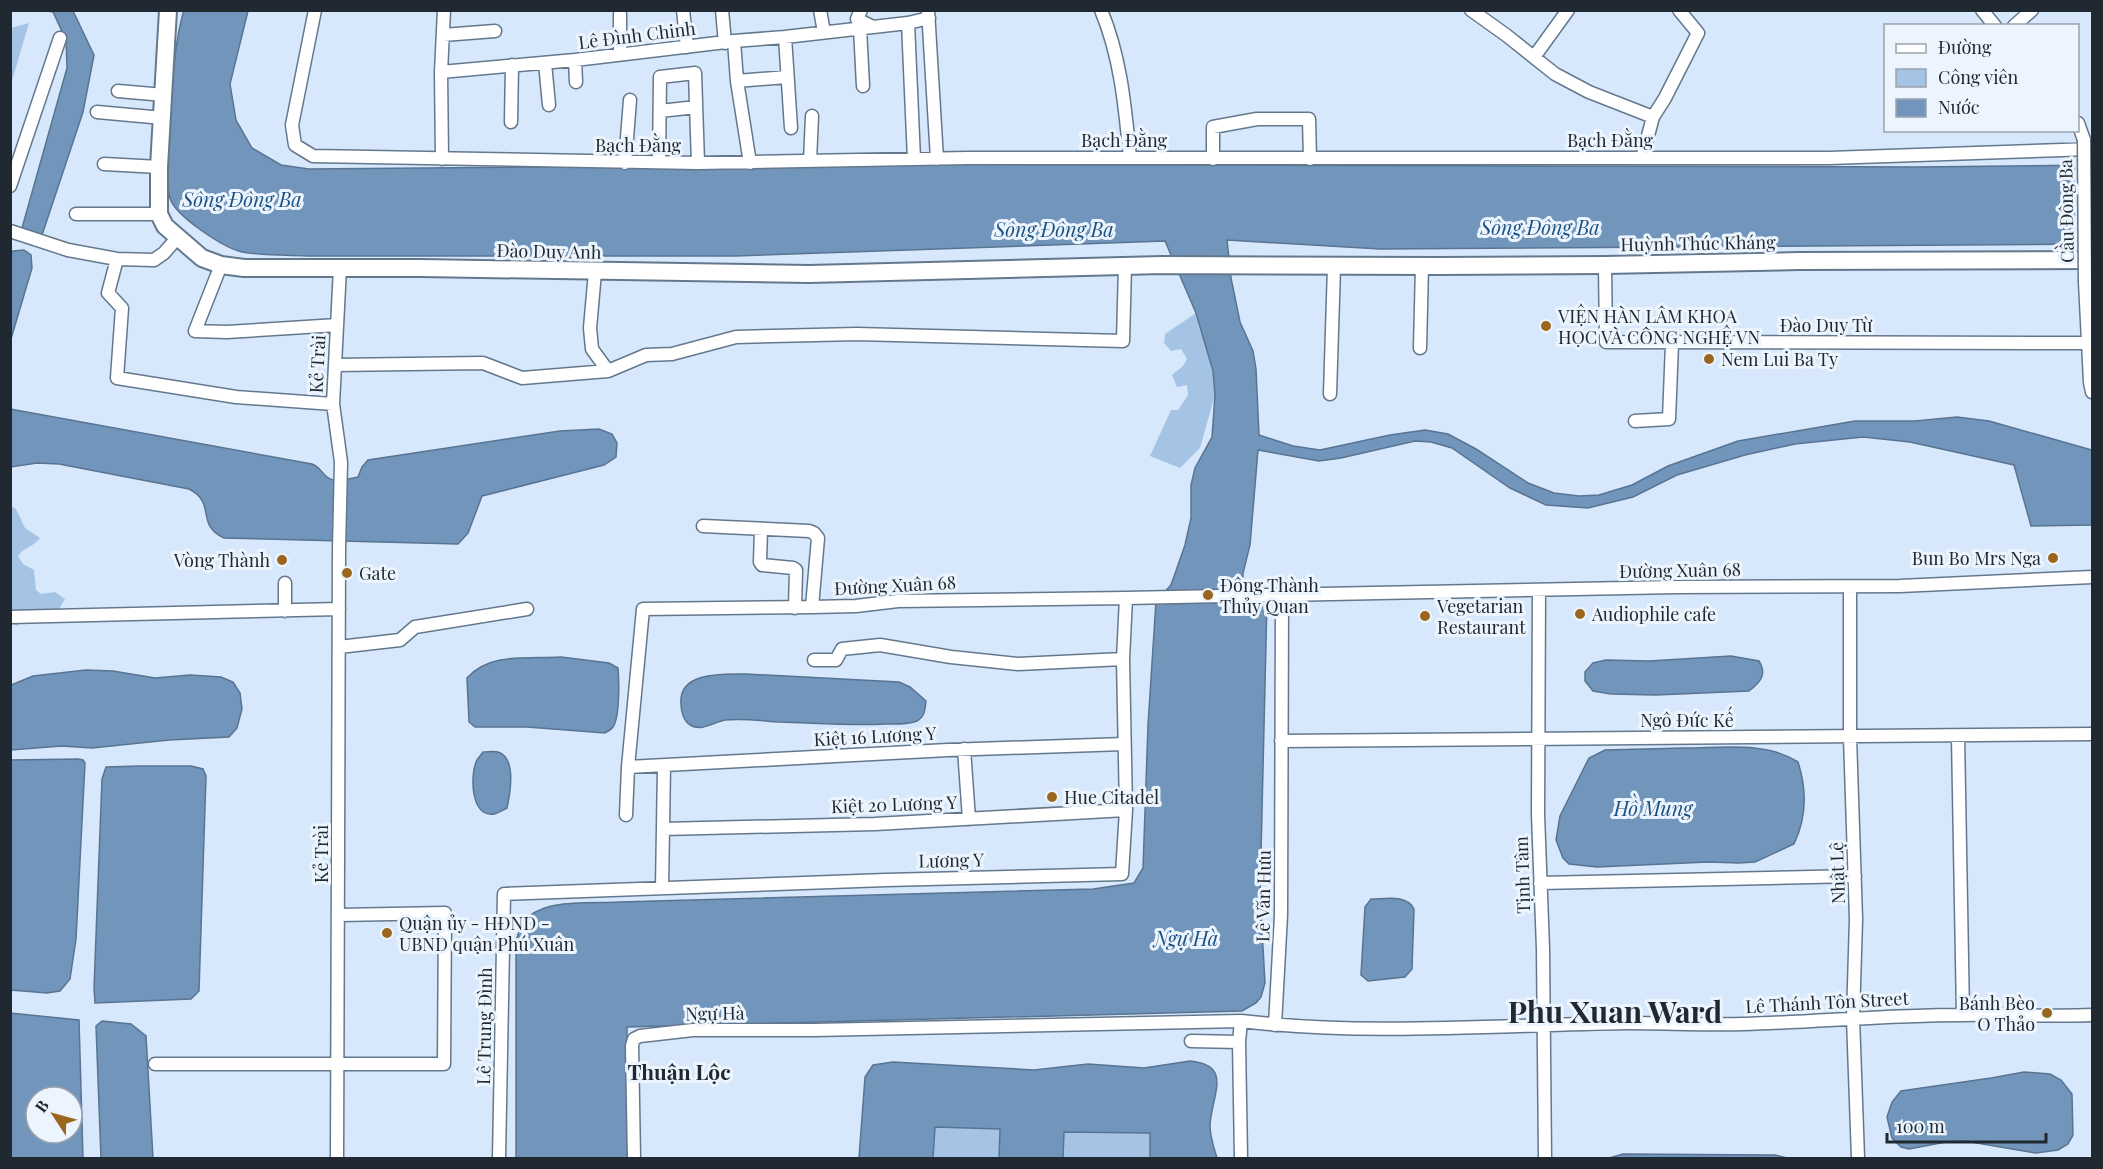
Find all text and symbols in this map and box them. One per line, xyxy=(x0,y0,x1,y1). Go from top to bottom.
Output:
street label: Lê Đình Chinh xyxy=(577,16,697,54)
legend xyxy=(1884,24,2079,132)
text: Đường xyxy=(1938,35,1992,59)
text: Công viên xyxy=(1938,65,2019,89)
text: Nước xyxy=(1938,95,1980,119)
street label: Bạch Đằng xyxy=(1081,127,1167,152)
street label: Bạch Đằng xyxy=(1567,127,1653,152)
street label: Bạch Đằng xyxy=(595,132,681,157)
street label: Cầu Đông Ba xyxy=(2051,159,2079,263)
water label: Sông Đông Ba xyxy=(181,185,302,212)
water label: Sông Đông Ba xyxy=(1479,213,1600,240)
water label: Sông Đông Ba xyxy=(993,215,1114,242)
street label: Huỳnh Thúc Kháng xyxy=(1620,230,1776,256)
street label: Đào Duy Anh xyxy=(496,238,602,264)
place label: VIỆN HÀN LÂM KHOA HỌC VÀ CÔNG NGHỆ VN xyxy=(1557,303,1760,349)
street label: Đào Duy Từ xyxy=(1780,313,1873,337)
marker: VIỆN HÀN LÂM KHOA HỌC VÀ CÔNG NGHỆ VN xyxy=(1539,319,1553,333)
street label: Kẻ Trài xyxy=(303,334,331,394)
place label: Nem Lui Ba Ty xyxy=(1721,347,1838,371)
marker: Nem Lui Ba Ty xyxy=(1702,352,1716,366)
place label: Bun Bo Mrs Nga xyxy=(1912,546,2041,570)
place label: Vòng Thành xyxy=(173,548,270,572)
marker: Bun Bo Mrs Nga xyxy=(2046,551,2060,565)
marker: Vòng Thành xyxy=(275,553,289,567)
street label: Đường Xuân 68 xyxy=(1619,557,1741,583)
place label: Gate xyxy=(359,561,396,585)
marker: Gate xyxy=(340,566,354,580)
street label: Đường Xuân 68 xyxy=(833,570,957,600)
place label: Đông Thành Thủy Quan xyxy=(1220,573,1319,618)
marker: Đông Thành Thủy Quan xyxy=(1201,588,1215,602)
place label: Vegetarian Restaurant xyxy=(1436,594,1526,639)
place label: Audiophile cafe xyxy=(1591,602,1716,626)
marker: Audiophile cafe xyxy=(1573,607,1587,621)
marker: Vegetarian Restaurant xyxy=(1418,609,1432,623)
street label: Ngô Đức Kế xyxy=(1640,706,1734,732)
street label: Kiệt 16 Lương Y xyxy=(813,721,937,751)
place label: Hue Citadel xyxy=(1064,785,1159,809)
street label: Kiệt 20 Lương Y xyxy=(831,790,958,818)
marker: Hue Citadel xyxy=(1045,790,1059,804)
water label: Hồ Mung xyxy=(1613,793,1694,821)
street label: Kẻ Trài xyxy=(309,825,333,883)
street label: Tịnh Tâm xyxy=(1509,836,1535,914)
street label: Nhật Lệ xyxy=(1824,841,1850,905)
street label: Lương Y xyxy=(918,847,984,873)
street label: Lê Văn Hưu xyxy=(1250,849,1276,942)
place label: Quận ủy - HĐND - UBND quận Phú Xuân xyxy=(399,911,574,956)
water label: Ngự Hà xyxy=(1152,924,1218,951)
marker: Quận ủy - HĐND - UBND quận Phú Xuân xyxy=(380,926,394,940)
street label: Lê Trung Đình xyxy=(471,967,497,1085)
street label: Lê Thánh Tôn Street xyxy=(1745,986,1910,1018)
district label: Phu Xuan Ward xyxy=(1508,991,1722,1031)
place label: Bánh Bèo O Thảo xyxy=(1959,991,2035,1036)
street label: Ngự Hà xyxy=(685,1000,745,1026)
marker: Bánh Bèo O Thảo xyxy=(2040,1006,2054,1020)
district label: Thuận Lộc xyxy=(627,1057,731,1085)
north arrow xyxy=(24,1085,84,1145)
text: B xyxy=(30,1095,53,1116)
scale bar xyxy=(1887,1106,2046,1144)
text: 100 m xyxy=(1896,1114,1945,1138)

